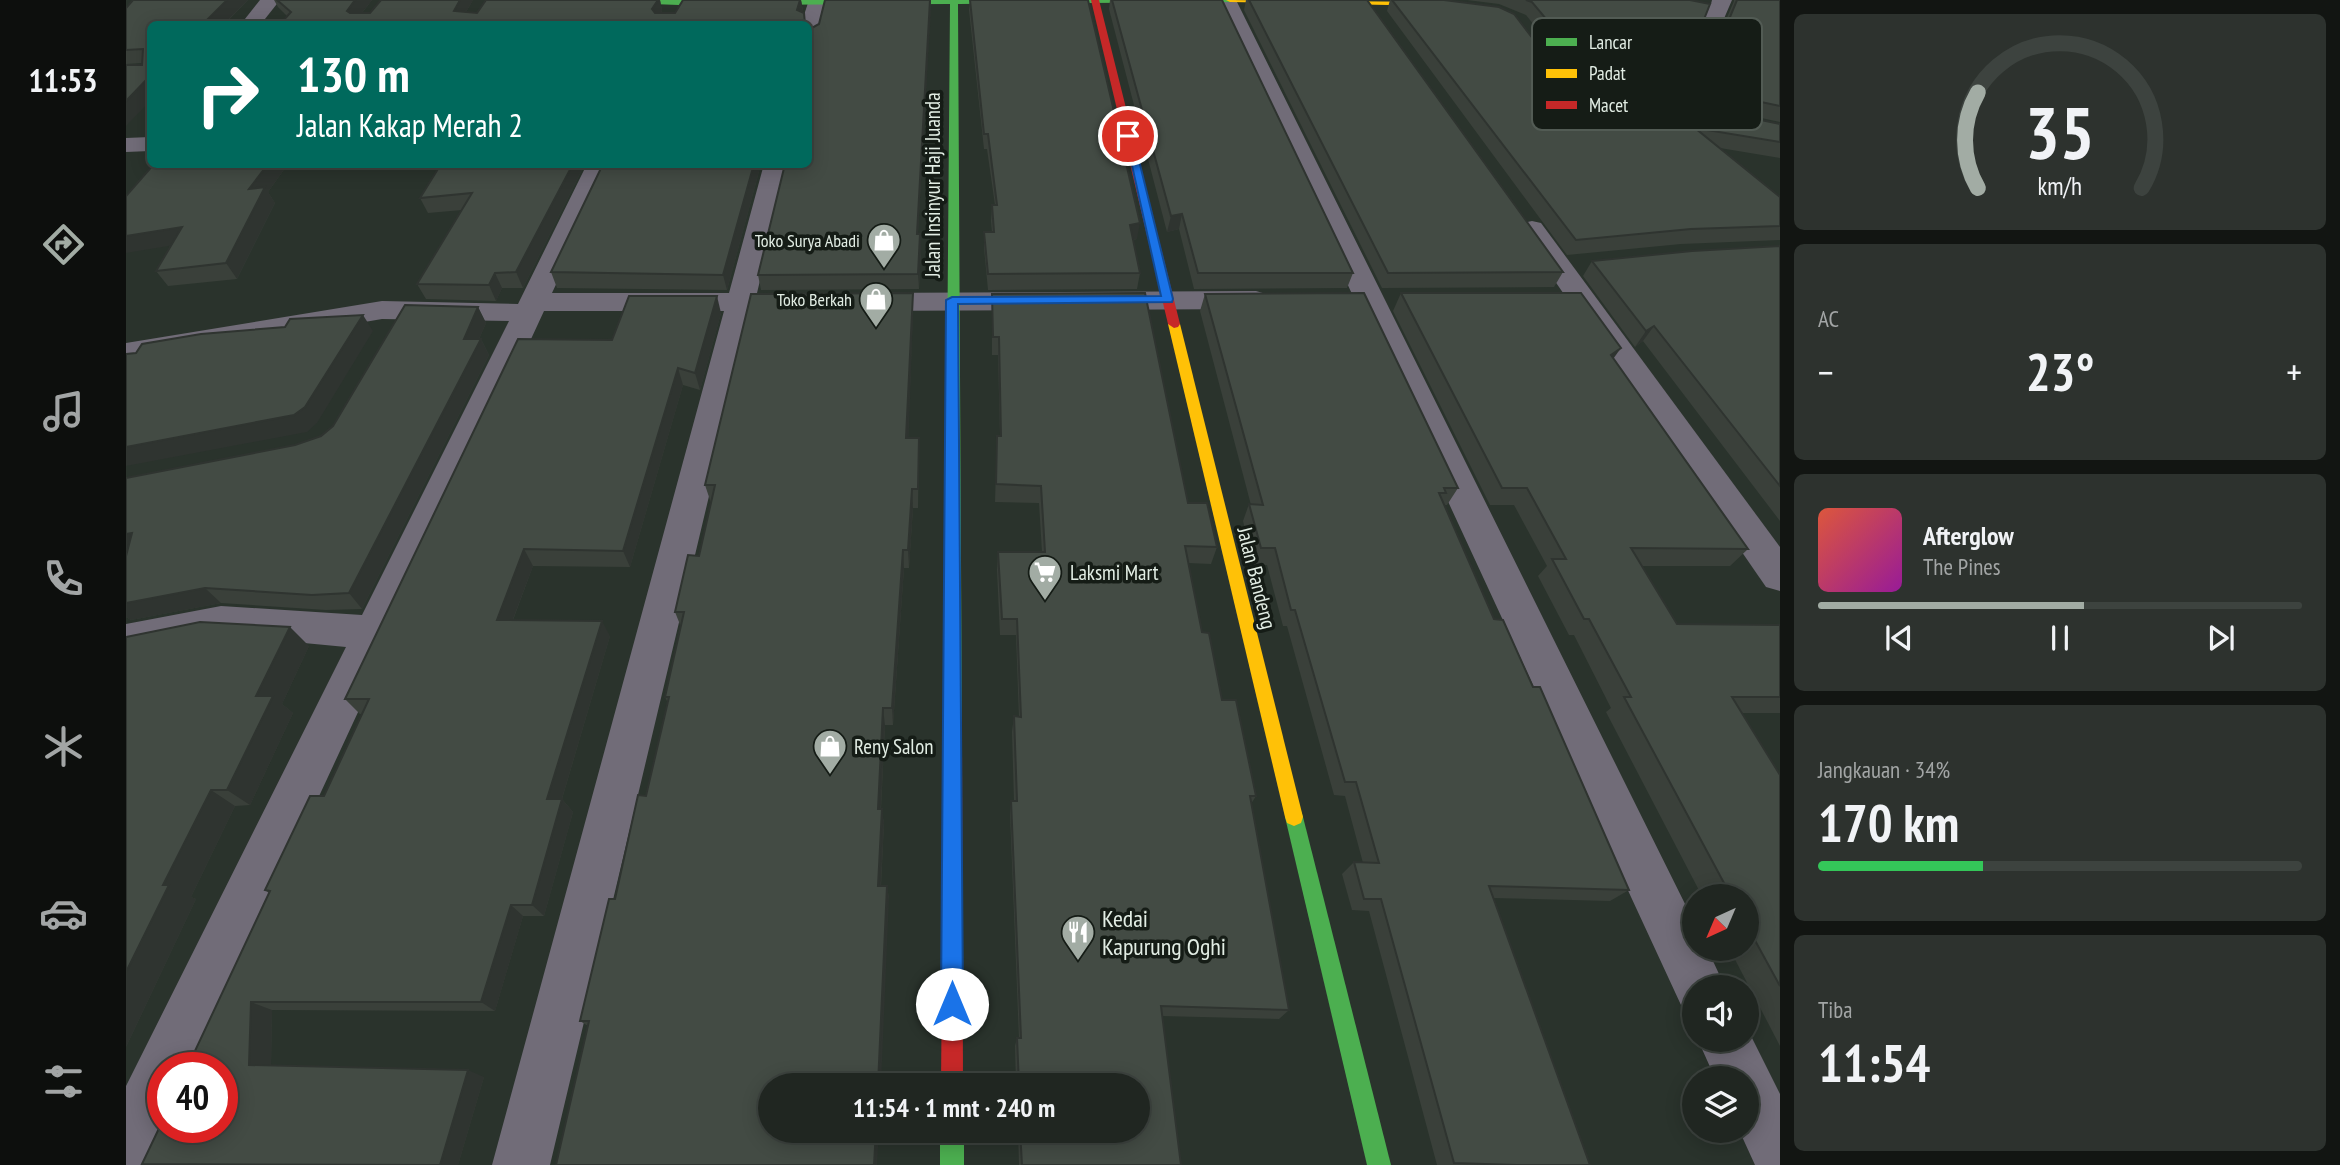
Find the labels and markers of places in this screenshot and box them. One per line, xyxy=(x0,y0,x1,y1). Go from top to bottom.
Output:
pin xyxy=(1098,106,1158,166)
shop icon: Toko Surya Abadi xyxy=(865,221,903,270)
place label: Toko Surya Abadi xyxy=(755,229,860,252)
shop icon: Toko Berkah xyxy=(857,280,895,329)
place label: Toko Berkah xyxy=(777,288,852,311)
supermarket icon: Laksmi Mart xyxy=(1026,553,1064,602)
place label: Laksmi Mart xyxy=(1070,559,1159,586)
shop icon: Reny Salon xyxy=(811,727,849,776)
place label: Reny Salon xyxy=(854,733,933,760)
place label: Kedai Kapurung Oghi xyxy=(1102,903,1226,962)
restaurant icon: Kedai Kapurung Oghi xyxy=(1059,913,1097,962)

